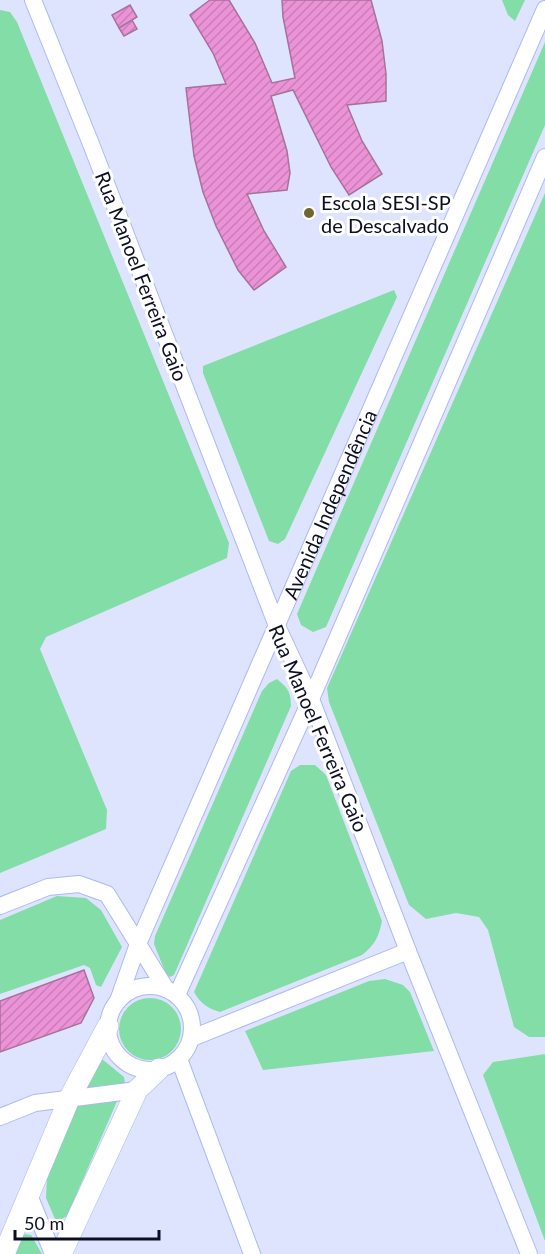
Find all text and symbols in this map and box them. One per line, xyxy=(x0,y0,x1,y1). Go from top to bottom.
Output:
street label: Rua Manoel Ferreira Gaio xyxy=(91,168,193,384)
place label: Escola SESI-SP de Descalvado xyxy=(321,190,451,237)
marker: Escola SESI-SP de Descalvado xyxy=(302,206,316,220)
street label: Avenida Independência xyxy=(278,406,381,603)
street label: Rua Manoel Ferreira Gaio xyxy=(264,621,374,835)
scale bar xyxy=(15,1203,159,1241)
text: 50 m xyxy=(24,1212,64,1234)

